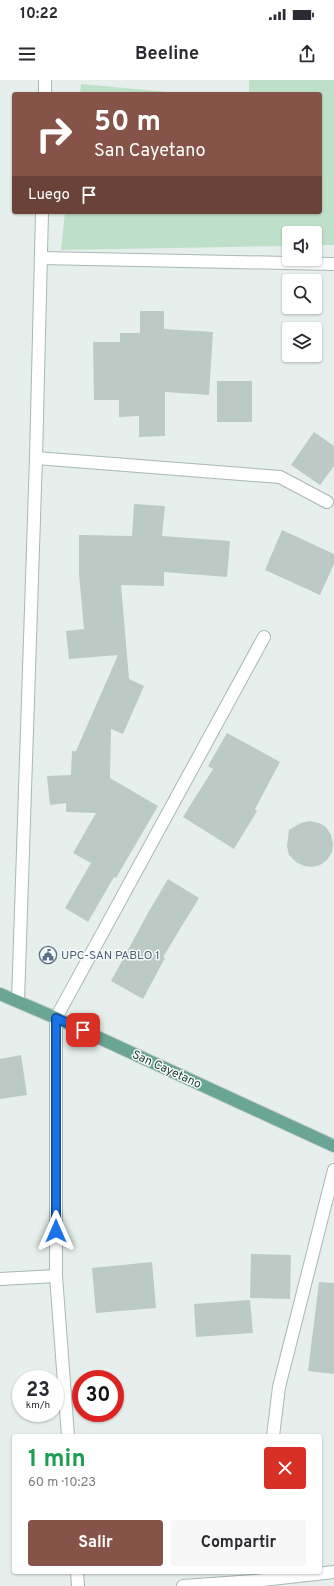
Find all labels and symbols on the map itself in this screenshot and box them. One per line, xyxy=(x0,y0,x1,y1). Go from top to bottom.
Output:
public building icon: UPC-SAN PABLO 1 xyxy=(38,945,58,965)
place label: UPC-SAN PABLO 1 xyxy=(61,948,160,964)
pin xyxy=(66,1013,100,1047)
street label: San Cayetano xyxy=(129,1047,204,1093)
position arrow xyxy=(35,1210,77,1252)
speed limit sign: 30 xyxy=(72,1370,124,1422)

